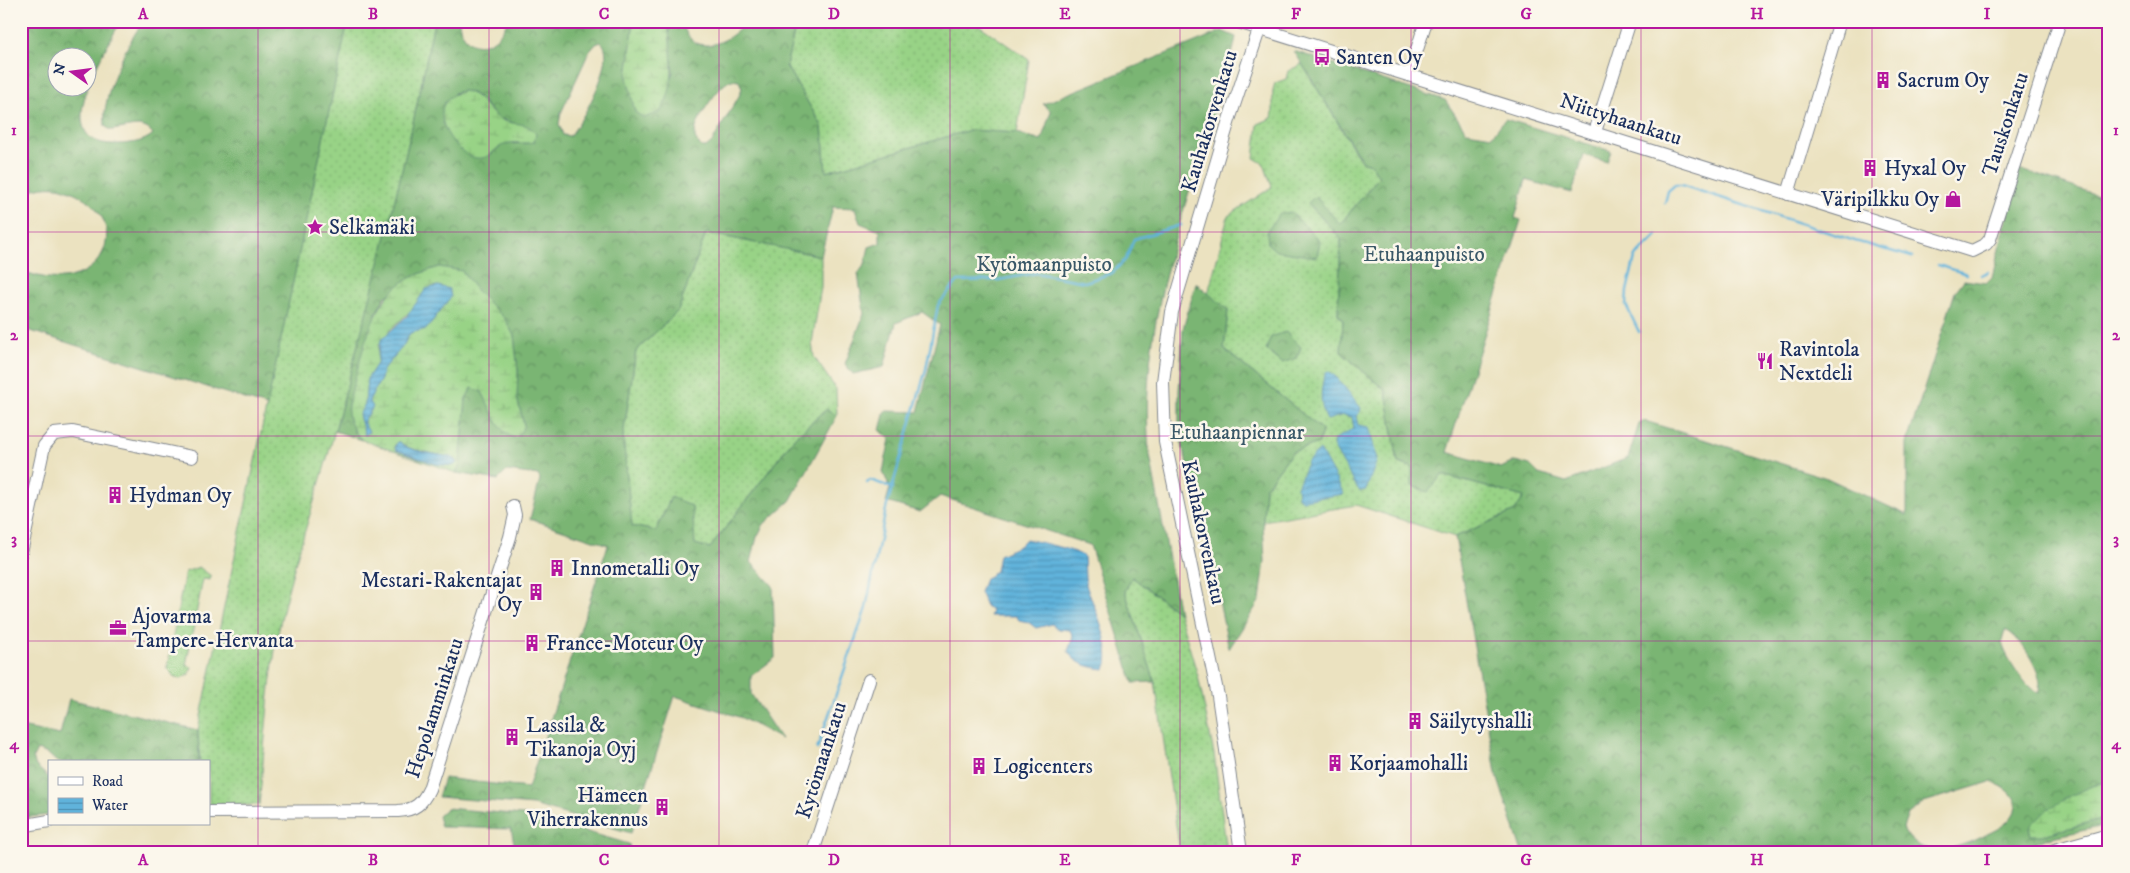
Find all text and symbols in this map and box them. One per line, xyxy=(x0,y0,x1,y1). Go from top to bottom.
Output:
text: A xyxy=(137,4,149,24)
text: B xyxy=(368,4,378,24)
text: C xyxy=(599,4,609,24)
text: D xyxy=(828,4,840,24)
text: E xyxy=(1059,4,1071,24)
text: F xyxy=(1291,4,1301,24)
text: G xyxy=(1520,4,1532,24)
text: H xyxy=(1750,4,1764,24)
text: I xyxy=(1984,4,1991,24)
place label: Santen Oy xyxy=(1336,45,1424,71)
street label: Kauhakorvenkatu xyxy=(1176,47,1244,196)
bus stop icon: Santen Oy xyxy=(1312,47,1332,67)
north arrow xyxy=(48,48,98,98)
text: N xyxy=(50,61,71,77)
place label: Sacrum Oy xyxy=(1897,68,1990,94)
street label: Tauskonkatu xyxy=(1977,69,2035,180)
building icon: Sacrum Oy xyxy=(1873,70,1893,90)
street label: Niittyhaankatu xyxy=(1556,88,1685,152)
text: 1 xyxy=(11,120,17,140)
text: 1 xyxy=(2113,120,2119,140)
place label: Hyxal Oy xyxy=(1884,156,1967,182)
building icon: Hyxal Oy xyxy=(1860,158,1880,178)
place label: Väripilkku Oy xyxy=(1820,187,1940,213)
shop icon: Väripilkku Oy xyxy=(1943,189,1963,209)
place label: Selkämäki xyxy=(329,215,415,241)
place icon: Selkämäki xyxy=(305,217,325,237)
park label: Etuhaanpuisto xyxy=(1363,242,1485,268)
park label: Kytömaanpuisto xyxy=(976,252,1112,278)
text: 2 xyxy=(10,325,19,345)
text: 2 xyxy=(2112,325,2121,345)
place label: Ravintola Nextdeli xyxy=(1779,337,1860,387)
restaurant icon: Ravintola Nextdeli xyxy=(1755,351,1775,371)
park label: Etuhaanpiennar xyxy=(1170,420,1305,446)
street label: Kauhakorvenkatu xyxy=(1175,457,1231,607)
place label: Hydman Oy xyxy=(129,483,233,509)
building icon: Hydman Oy xyxy=(105,485,125,505)
text: 3 xyxy=(11,529,17,549)
text: 3 xyxy=(2113,529,2119,549)
place label: Innometalli Oy xyxy=(571,556,700,582)
building icon: Innometalli Oy xyxy=(547,558,567,578)
place label: Mestari-Rakentajat Oy xyxy=(361,568,523,618)
building icon: Mestari-Rakentajat Oy xyxy=(526,582,546,602)
place label: Ajovarma Tampere-Hervanta xyxy=(132,604,294,654)
office icon: Ajovarma Tampere-Hervanta xyxy=(108,618,128,638)
place label: France-Moteur Oy xyxy=(546,631,705,657)
building icon: France-Moteur Oy xyxy=(522,633,542,653)
street label: Hepolamminkatu xyxy=(400,635,470,782)
street label: Kytömaankatu xyxy=(791,698,853,822)
place label: Säilytyshalli xyxy=(1429,709,1532,735)
building icon: Säilytyshalli xyxy=(1405,711,1425,731)
place label: Lassila & Tikanoja Oyj xyxy=(526,713,636,763)
building icon: Lassila & Tikanoja Oyj xyxy=(502,727,522,747)
text: 4 xyxy=(8,734,19,754)
text: 4 xyxy=(2110,734,2121,754)
place label: Korjaamohalli xyxy=(1349,751,1468,777)
building icon: Korjaamohalli xyxy=(1325,753,1345,773)
place label: Logicenters xyxy=(993,754,1093,780)
building icon: Logicenters xyxy=(969,756,989,776)
legend xyxy=(48,760,210,826)
text: Road xyxy=(92,772,124,791)
place label: Hämeen Viherrakennus xyxy=(526,783,648,833)
text: Water xyxy=(91,796,128,815)
building icon: Hämeen Viherrakennus xyxy=(652,797,672,817)
text: A xyxy=(137,850,149,870)
text: B xyxy=(368,850,378,870)
text: C xyxy=(599,850,609,870)
text: D xyxy=(828,850,840,870)
text: E xyxy=(1059,850,1071,870)
text: F xyxy=(1291,850,1301,870)
text: G xyxy=(1520,850,1532,870)
text: H xyxy=(1750,850,1764,870)
text: I xyxy=(1984,850,1991,870)

